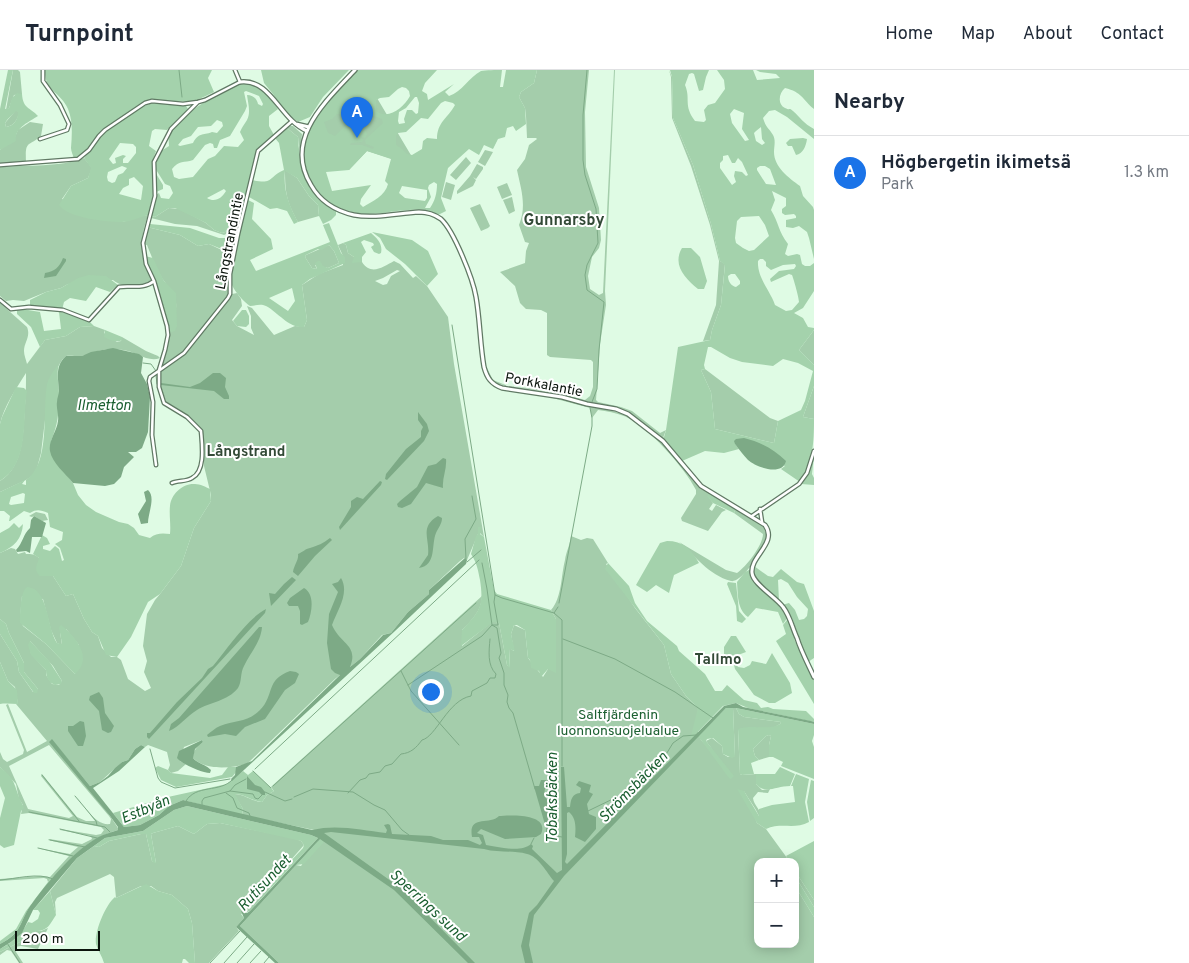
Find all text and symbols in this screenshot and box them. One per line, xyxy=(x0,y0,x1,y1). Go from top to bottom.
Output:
text: Turnpoint xyxy=(25,20,134,50)
text: Home xyxy=(885,23,933,46)
text: Map xyxy=(961,23,995,46)
text: About xyxy=(1023,23,1072,46)
text: Contact xyxy=(1100,23,1164,46)
text: Nearby xyxy=(834,89,905,116)
pin: A xyxy=(341,97,373,138)
text: Högbergetin ikimetsä xyxy=(881,151,1071,175)
text: A xyxy=(844,163,856,183)
text: 1.3 km xyxy=(1124,163,1169,183)
text: Park xyxy=(881,175,914,195)
street label: Långstrandintie xyxy=(213,191,248,291)
district label: Gunnarsby xyxy=(524,211,604,231)
street label: Porkkalantie xyxy=(503,370,584,401)
water label: Ilmetton xyxy=(77,397,131,416)
district label: Långstrand xyxy=(206,443,286,462)
district label: Tallmo xyxy=(695,651,741,670)
your location xyxy=(418,679,444,705)
park label: Saltfjärdenin luonnonsuojelualue xyxy=(557,707,679,740)
water label: Strömsbäcken xyxy=(595,748,673,828)
water label: Tobaksbäcken xyxy=(544,752,563,844)
water label: Estbyån xyxy=(118,792,173,829)
water label: Rutisundet xyxy=(234,851,296,916)
map controls xyxy=(754,858,799,948)
button: + xyxy=(754,858,799,903)
water label: Sperrings sund xyxy=(385,866,470,947)
button: − xyxy=(754,903,799,948)
scale bar xyxy=(15,928,100,951)
text: 200 m xyxy=(22,931,64,948)

